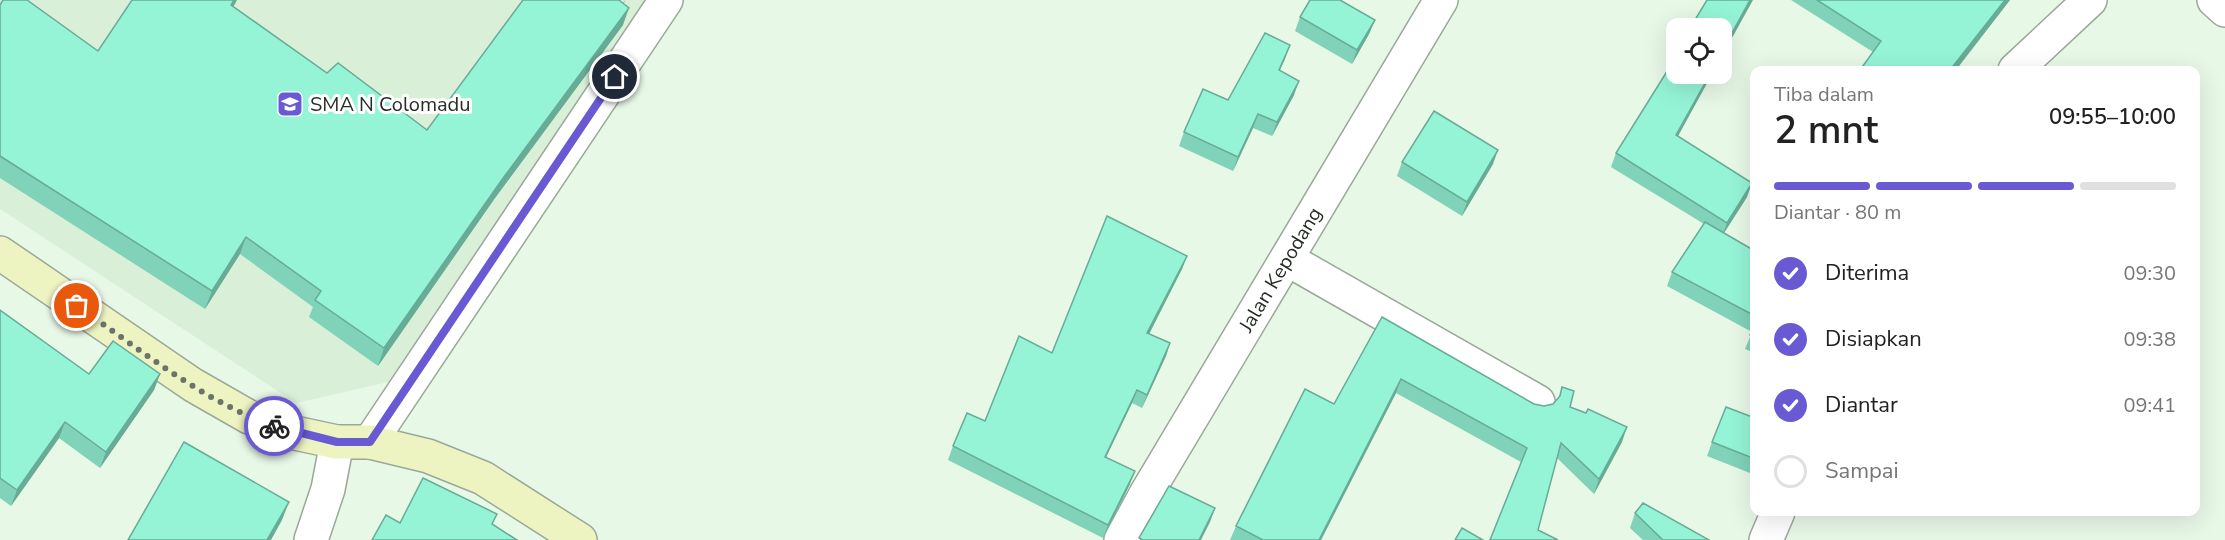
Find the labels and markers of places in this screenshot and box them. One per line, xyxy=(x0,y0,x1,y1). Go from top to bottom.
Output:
pin xyxy=(589,51,640,102)
school or university icon: SMA N Colomadu xyxy=(275,89,305,119)
place label: SMA N Colomadu xyxy=(310,91,470,118)
pin xyxy=(51,280,102,331)

